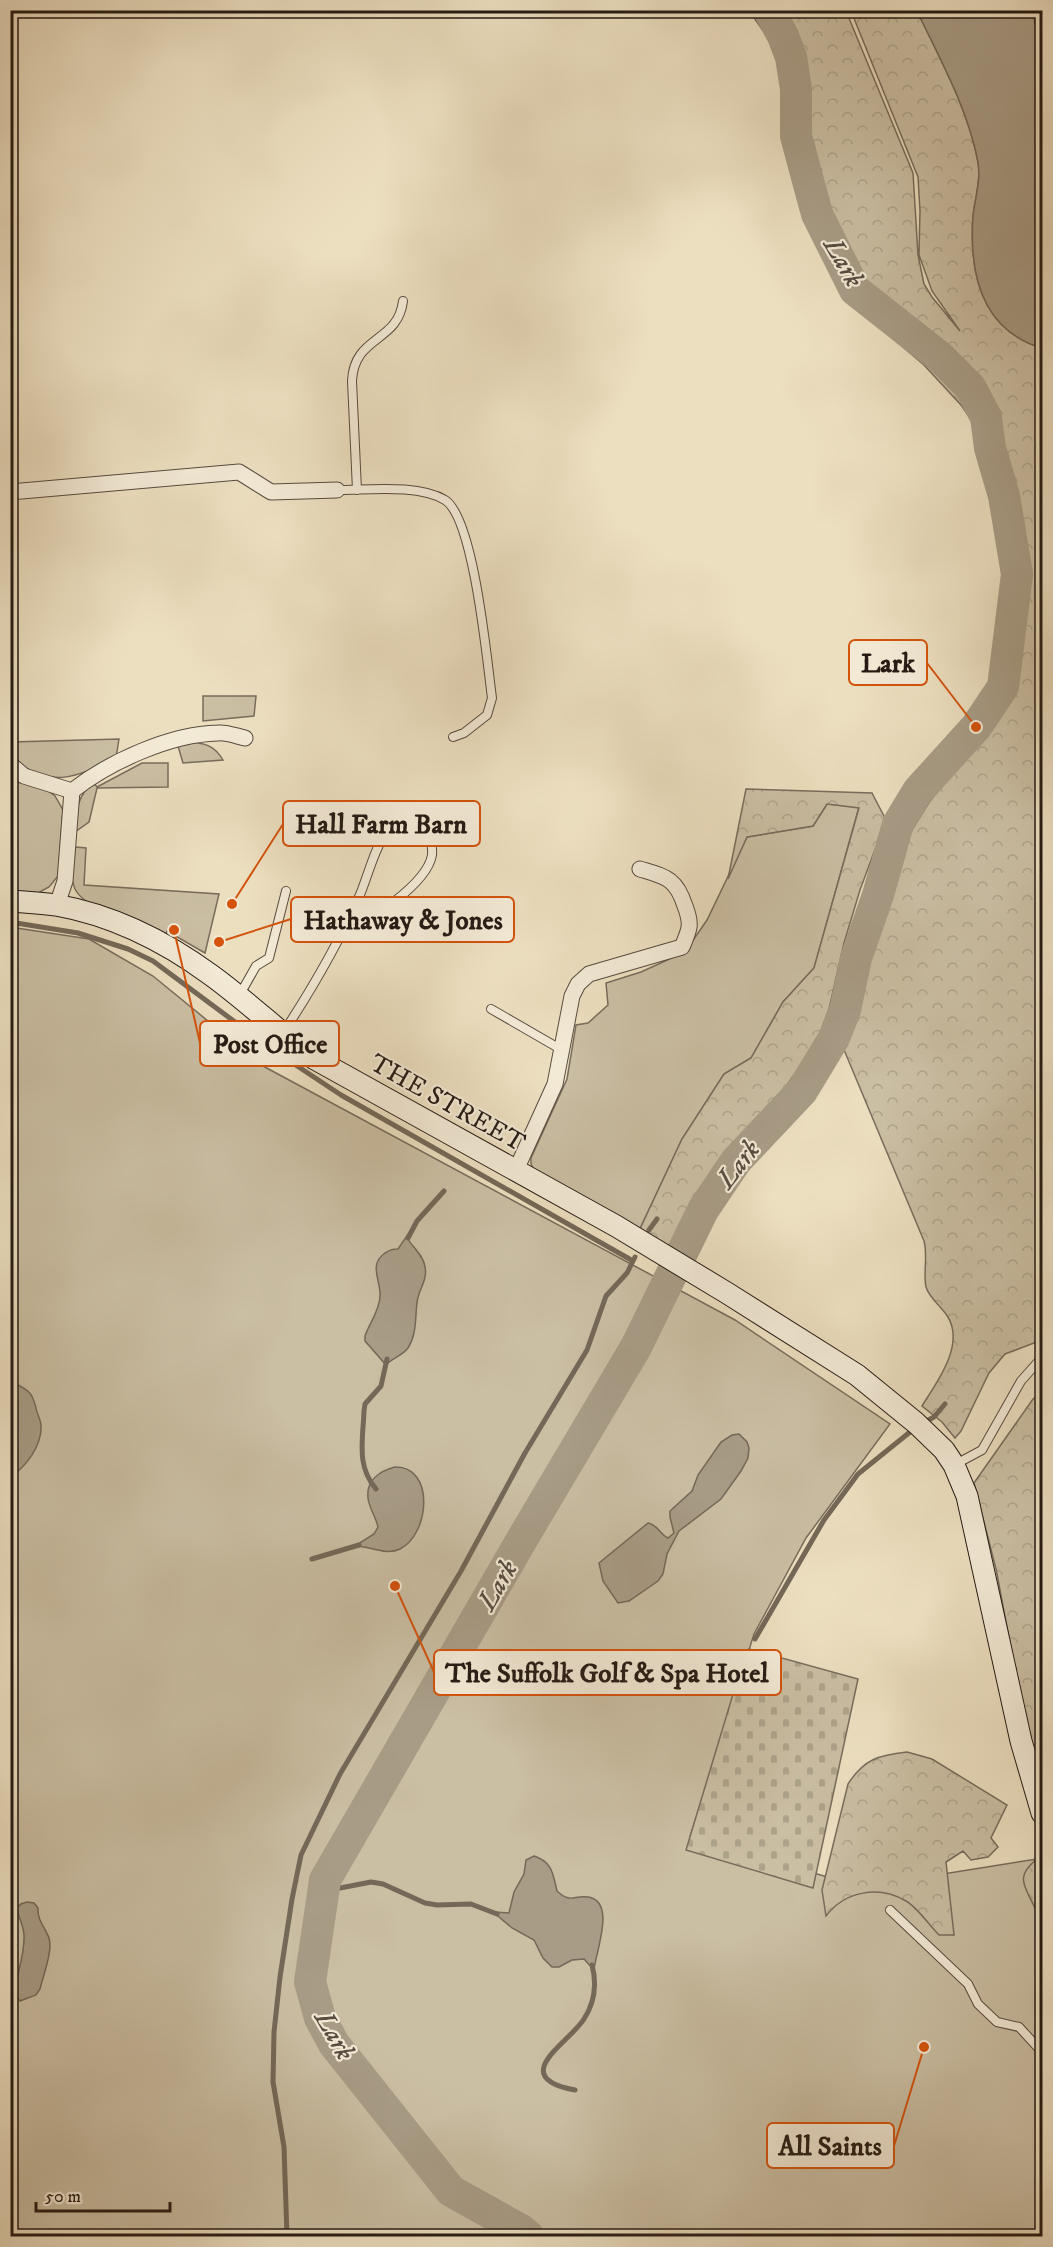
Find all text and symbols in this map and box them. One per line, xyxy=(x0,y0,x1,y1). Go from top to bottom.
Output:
water label: Lark xyxy=(814,230,871,294)
callout: Lark xyxy=(849,640,927,685)
text: Lark xyxy=(861,647,916,681)
callout: Hall Farm Barn xyxy=(283,801,480,846)
text: Hall Farm Barn xyxy=(295,808,468,842)
callout: Hathaway & Jones xyxy=(291,897,514,942)
text: Hathaway & Jones xyxy=(303,904,503,938)
callout: Post Office xyxy=(200,1021,339,1066)
text: Post Office xyxy=(213,1028,327,1062)
street label: THE STREET xyxy=(364,1047,531,1160)
water label: Lark xyxy=(708,1133,769,1197)
water label: Lark xyxy=(469,1554,526,1618)
callout: The Suffolk Golf & Spa Hotel xyxy=(434,1650,781,1695)
text: The Suffolk Golf & Spa Hotel xyxy=(444,1657,770,1691)
water label: Lark xyxy=(305,2003,362,2067)
callout: All Saints xyxy=(767,2123,894,2168)
text: All Saints xyxy=(777,2130,882,2164)
scale bar xyxy=(36,2175,170,2213)
text: 50 m xyxy=(45,2186,81,2208)

